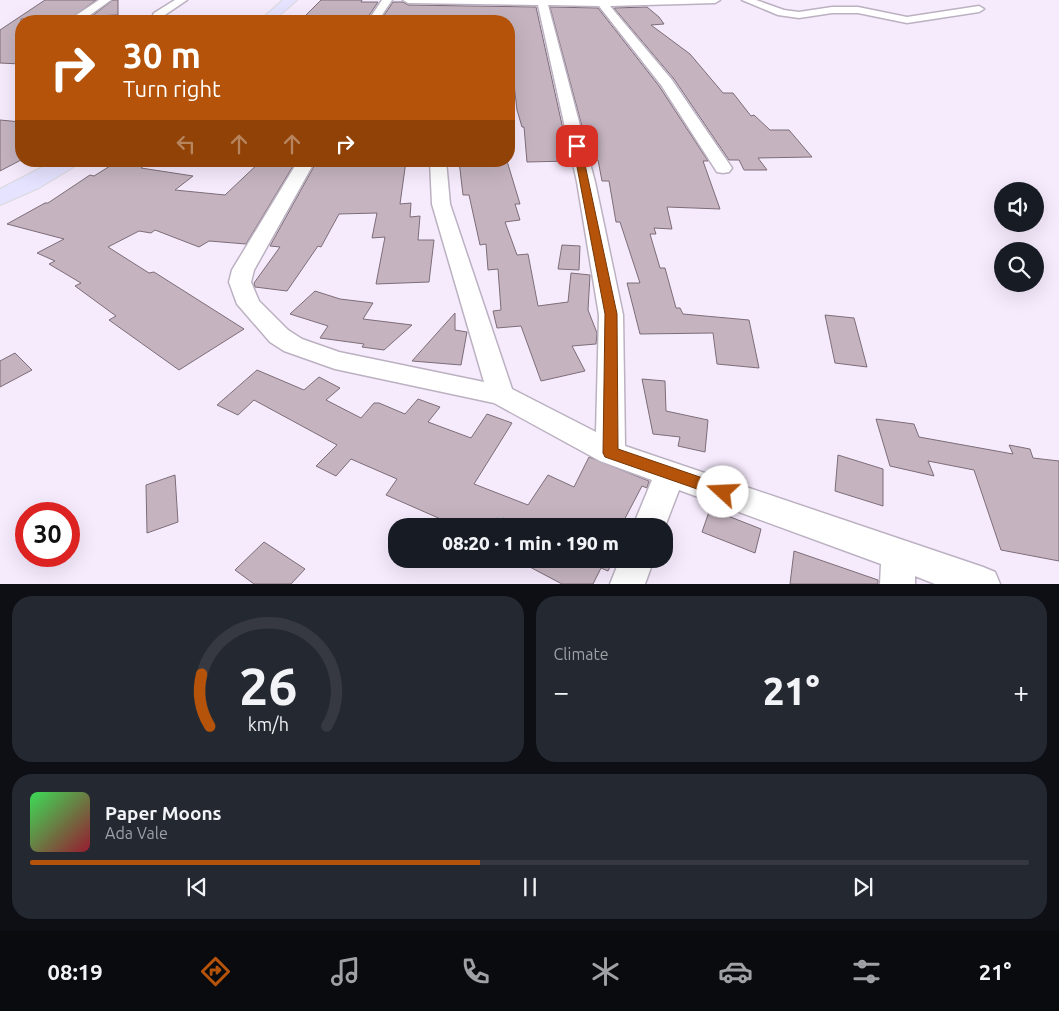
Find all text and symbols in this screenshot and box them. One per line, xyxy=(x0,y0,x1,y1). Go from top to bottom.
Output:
icon: right xyxy=(40,35,105,100)
text: 30 m xyxy=(123,35,201,75)
text: Turn right xyxy=(123,76,221,101)
pin xyxy=(556,125,598,167)
icon: left xyxy=(172,130,200,158)
icon: ahead xyxy=(225,130,253,158)
icon: ahead xyxy=(278,130,306,158)
icon: right xyxy=(331,130,359,158)
icon: arrive xyxy=(563,132,591,160)
map controls xyxy=(994,182,1044,292)
button: sound xyxy=(994,182,1044,232)
button: search xyxy=(994,242,1044,292)
position arrow xyxy=(696,465,748,517)
speed limit sign: 30 xyxy=(15,502,80,567)
text: 08:20 · 1 min · 190 m xyxy=(442,532,619,554)
text: Climate xyxy=(554,645,609,663)
text: 26 xyxy=(238,657,297,715)
text: 21° xyxy=(763,670,820,712)
text: − xyxy=(554,676,569,707)
text: + xyxy=(1013,676,1029,707)
text: km/h xyxy=(247,714,288,734)
text: Paper Moons xyxy=(105,802,222,824)
text: Ada Vale xyxy=(105,824,168,842)
icon: previous xyxy=(183,873,211,901)
icon: pause xyxy=(516,873,544,901)
icon: next xyxy=(849,873,877,901)
icon: directions xyxy=(198,954,233,989)
icon: music xyxy=(328,954,363,989)
icon: phone xyxy=(458,954,493,989)
icon: climate xyxy=(588,954,623,989)
icon: car xyxy=(718,954,753,989)
icon: filters xyxy=(849,954,884,989)
text: 08:19 xyxy=(48,959,103,984)
text: 21° xyxy=(979,959,1011,984)

